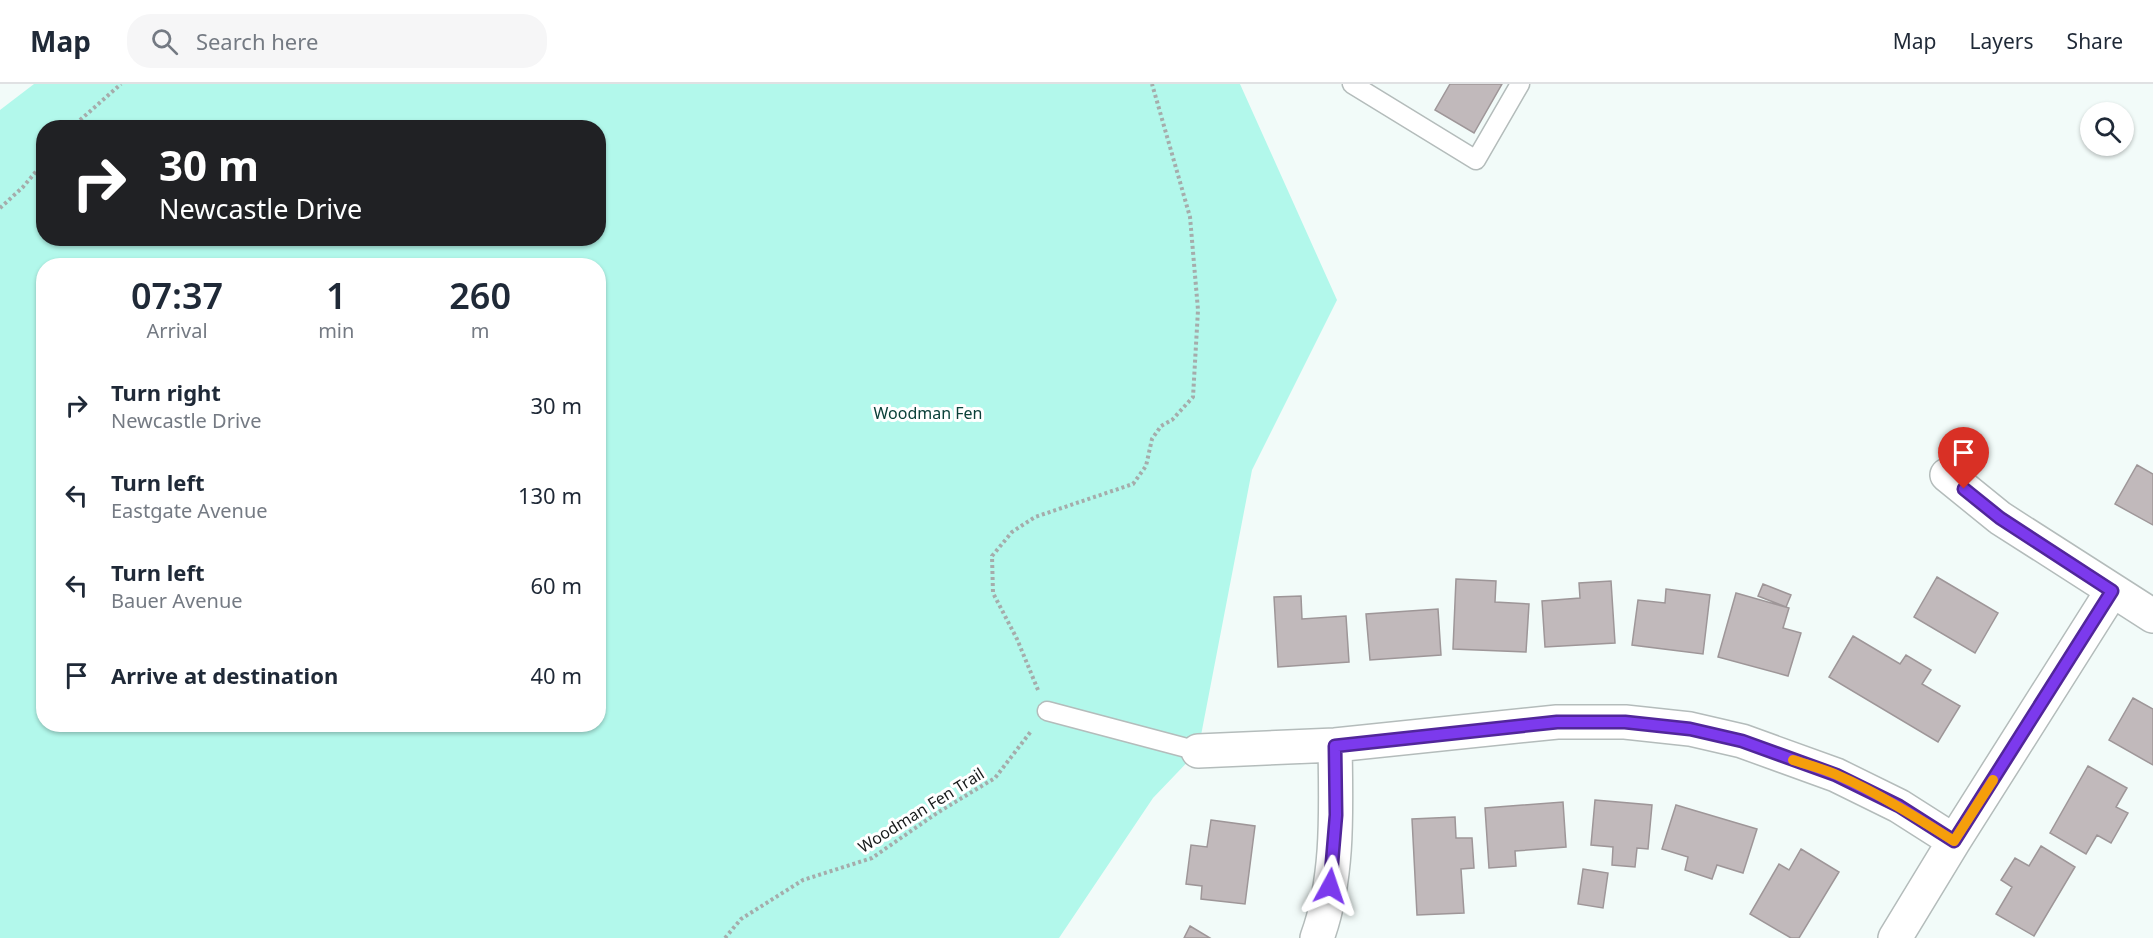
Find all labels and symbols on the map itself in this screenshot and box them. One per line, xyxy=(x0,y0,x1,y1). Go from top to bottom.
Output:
park label: Woodman Fen xyxy=(874,402,982,424)
pin xyxy=(1938,427,1989,489)
street label: Woodman Fen Trail xyxy=(854,762,988,858)
position arrow xyxy=(1298,854,1362,918)

